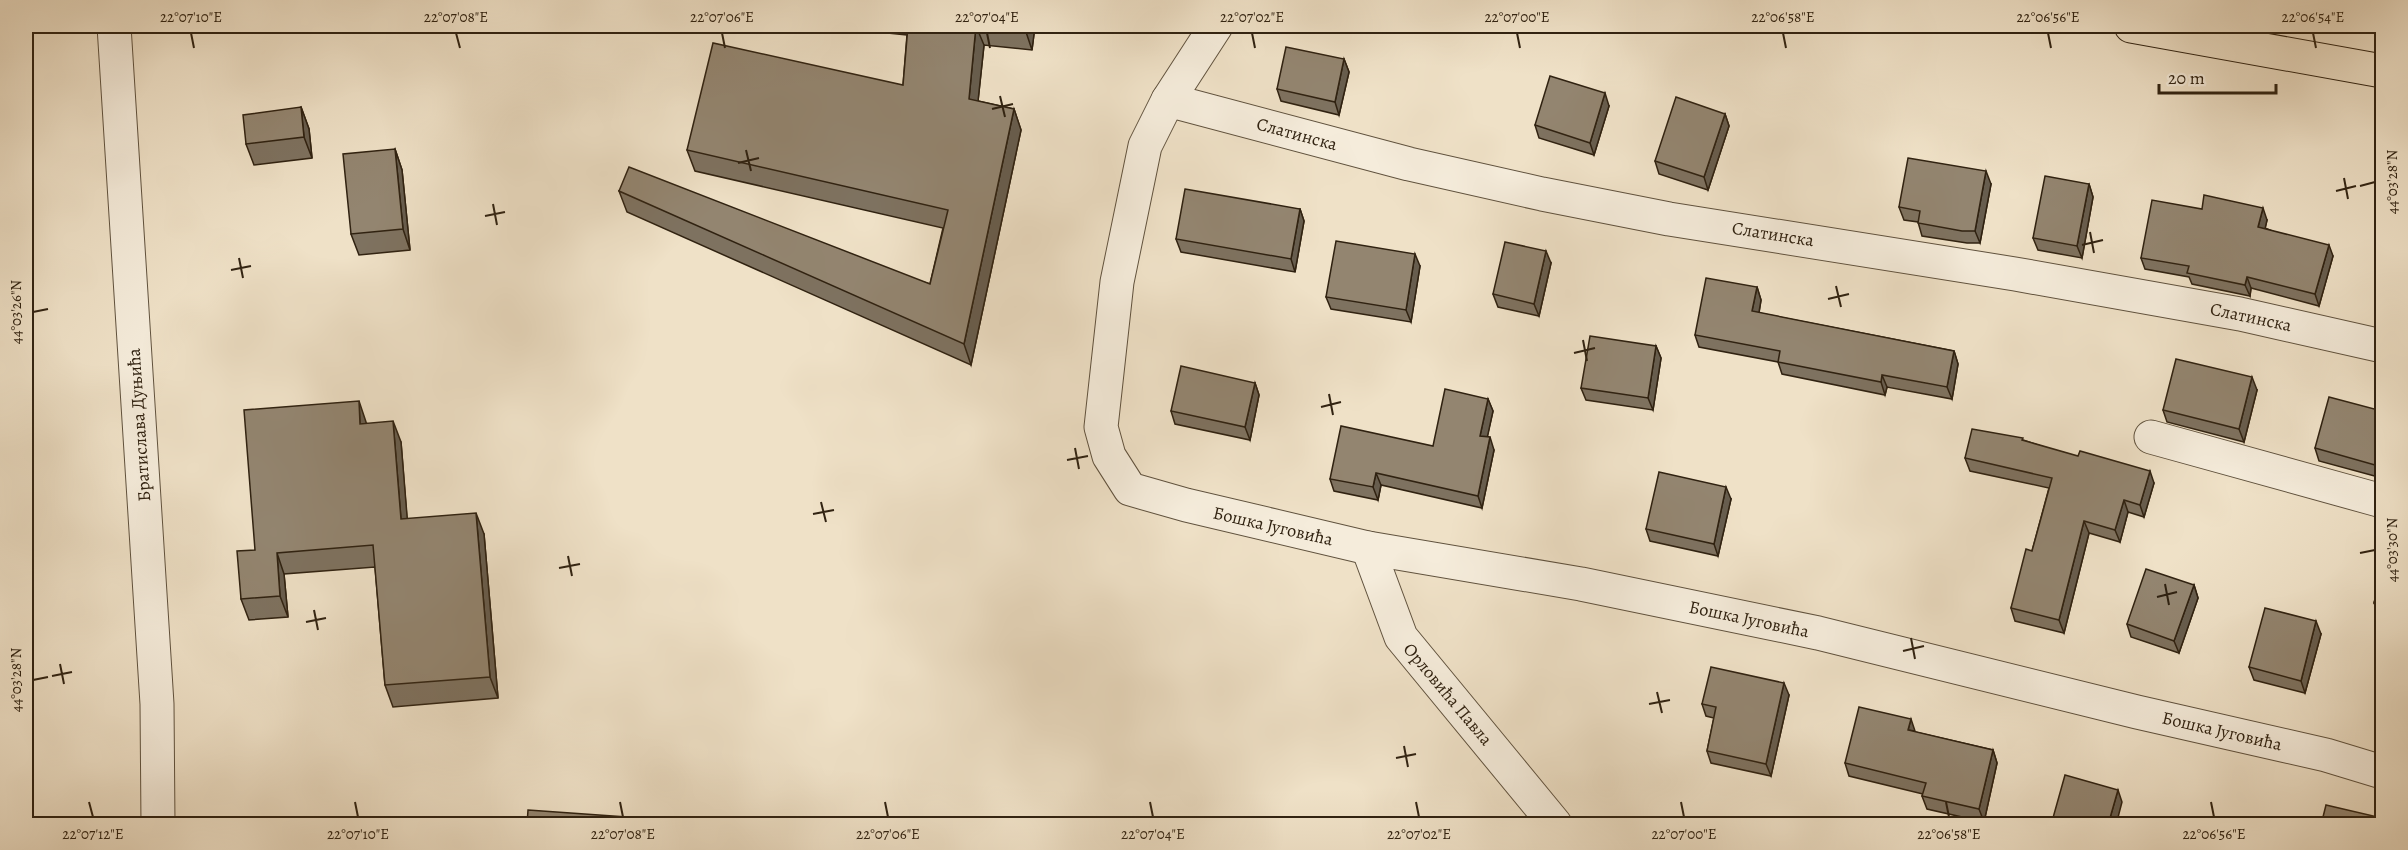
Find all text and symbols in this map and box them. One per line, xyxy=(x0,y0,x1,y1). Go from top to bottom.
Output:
text: 22°07'10"E xyxy=(160,7,222,27)
text: 22°07'08"E xyxy=(424,7,488,27)
text: 22°07'06"E xyxy=(690,7,754,27)
text: 22°07'04"E xyxy=(955,7,1019,27)
text: 22°07'02"E xyxy=(1220,7,1284,27)
text: 22°07'00"E xyxy=(1484,7,1550,27)
text: 22°06'58"E xyxy=(1751,7,1815,27)
text: 22°06'56"E xyxy=(2016,7,2080,27)
text: 22°06'54"E xyxy=(2282,7,2344,27)
scale bar xyxy=(2159,57,2276,95)
text: 20 m xyxy=(2168,66,2205,90)
street label: Слатинска xyxy=(1254,112,1341,156)
text: 44°03'28"N xyxy=(2382,149,2402,214)
street label: Слатинска xyxy=(1730,216,1816,252)
text: 44°03'26"N xyxy=(6,280,26,344)
street label: Слатинска xyxy=(2208,297,2295,337)
street label: Братислава Дуњића xyxy=(122,347,156,503)
street label: Бошка Југовића xyxy=(1211,501,1336,552)
text: 44°03'30"N xyxy=(2382,518,2402,582)
street label: Бошка Југовића xyxy=(1687,595,1812,644)
street label: Орловића Павла xyxy=(1398,638,1498,751)
text: 44°03'28"N xyxy=(6,647,26,712)
street label: Бошка Југовића xyxy=(2160,706,2285,757)
text: 22°07'12"E xyxy=(62,824,124,844)
text: 22°07'10"E xyxy=(327,824,389,844)
text: 22°07'08"E xyxy=(591,824,655,844)
text: 22°07'06"E xyxy=(856,824,920,844)
text: 22°07'04"E xyxy=(1121,824,1185,844)
text: 22°07'02"E xyxy=(1387,824,1451,844)
text: 22°07'00"E xyxy=(1651,824,1717,844)
text: 22°06'58"E xyxy=(1917,824,1981,844)
text: 22°06'56"E xyxy=(2182,824,2246,844)

